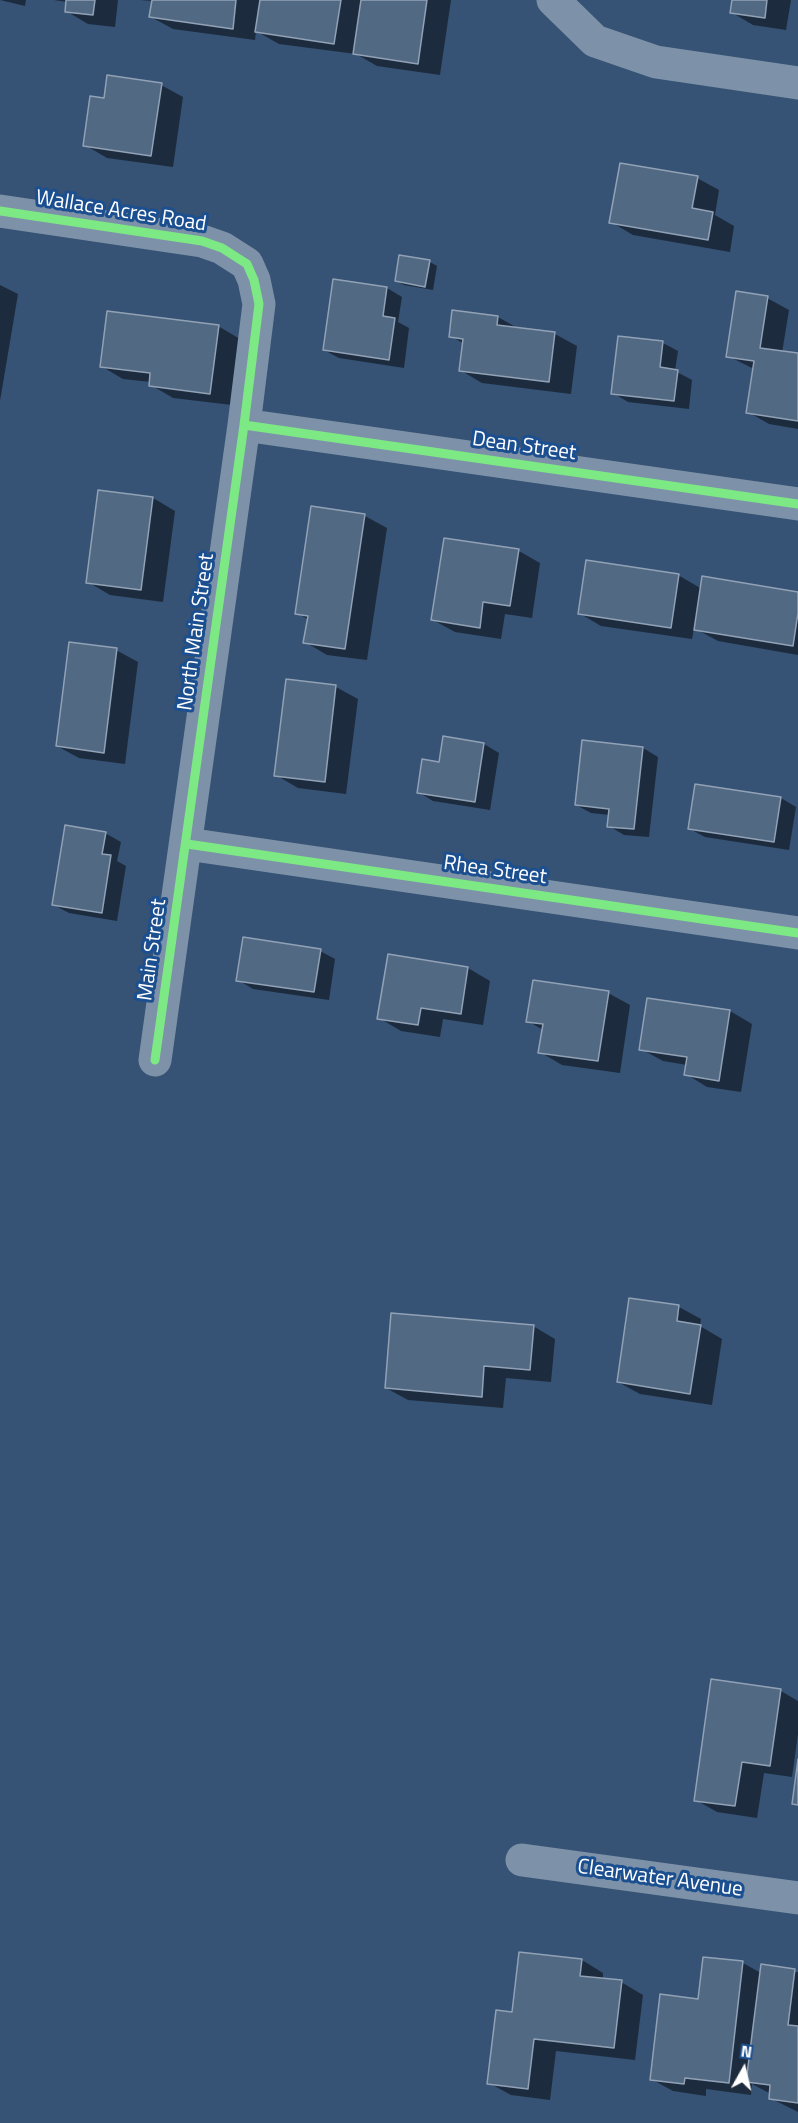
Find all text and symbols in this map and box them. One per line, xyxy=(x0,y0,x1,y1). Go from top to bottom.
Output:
street label: Wallace Acres Road xyxy=(34,186,208,238)
street label: Dean Street xyxy=(470,427,578,467)
street label: North Main Street xyxy=(173,552,221,712)
street label: Rhea Street xyxy=(442,851,548,891)
street label: Main Street xyxy=(133,897,173,1003)
street label: Clearwater Avenue xyxy=(576,1855,744,1903)
north arrow xyxy=(714,2039,774,2099)
text: N xyxy=(739,2039,754,2064)

